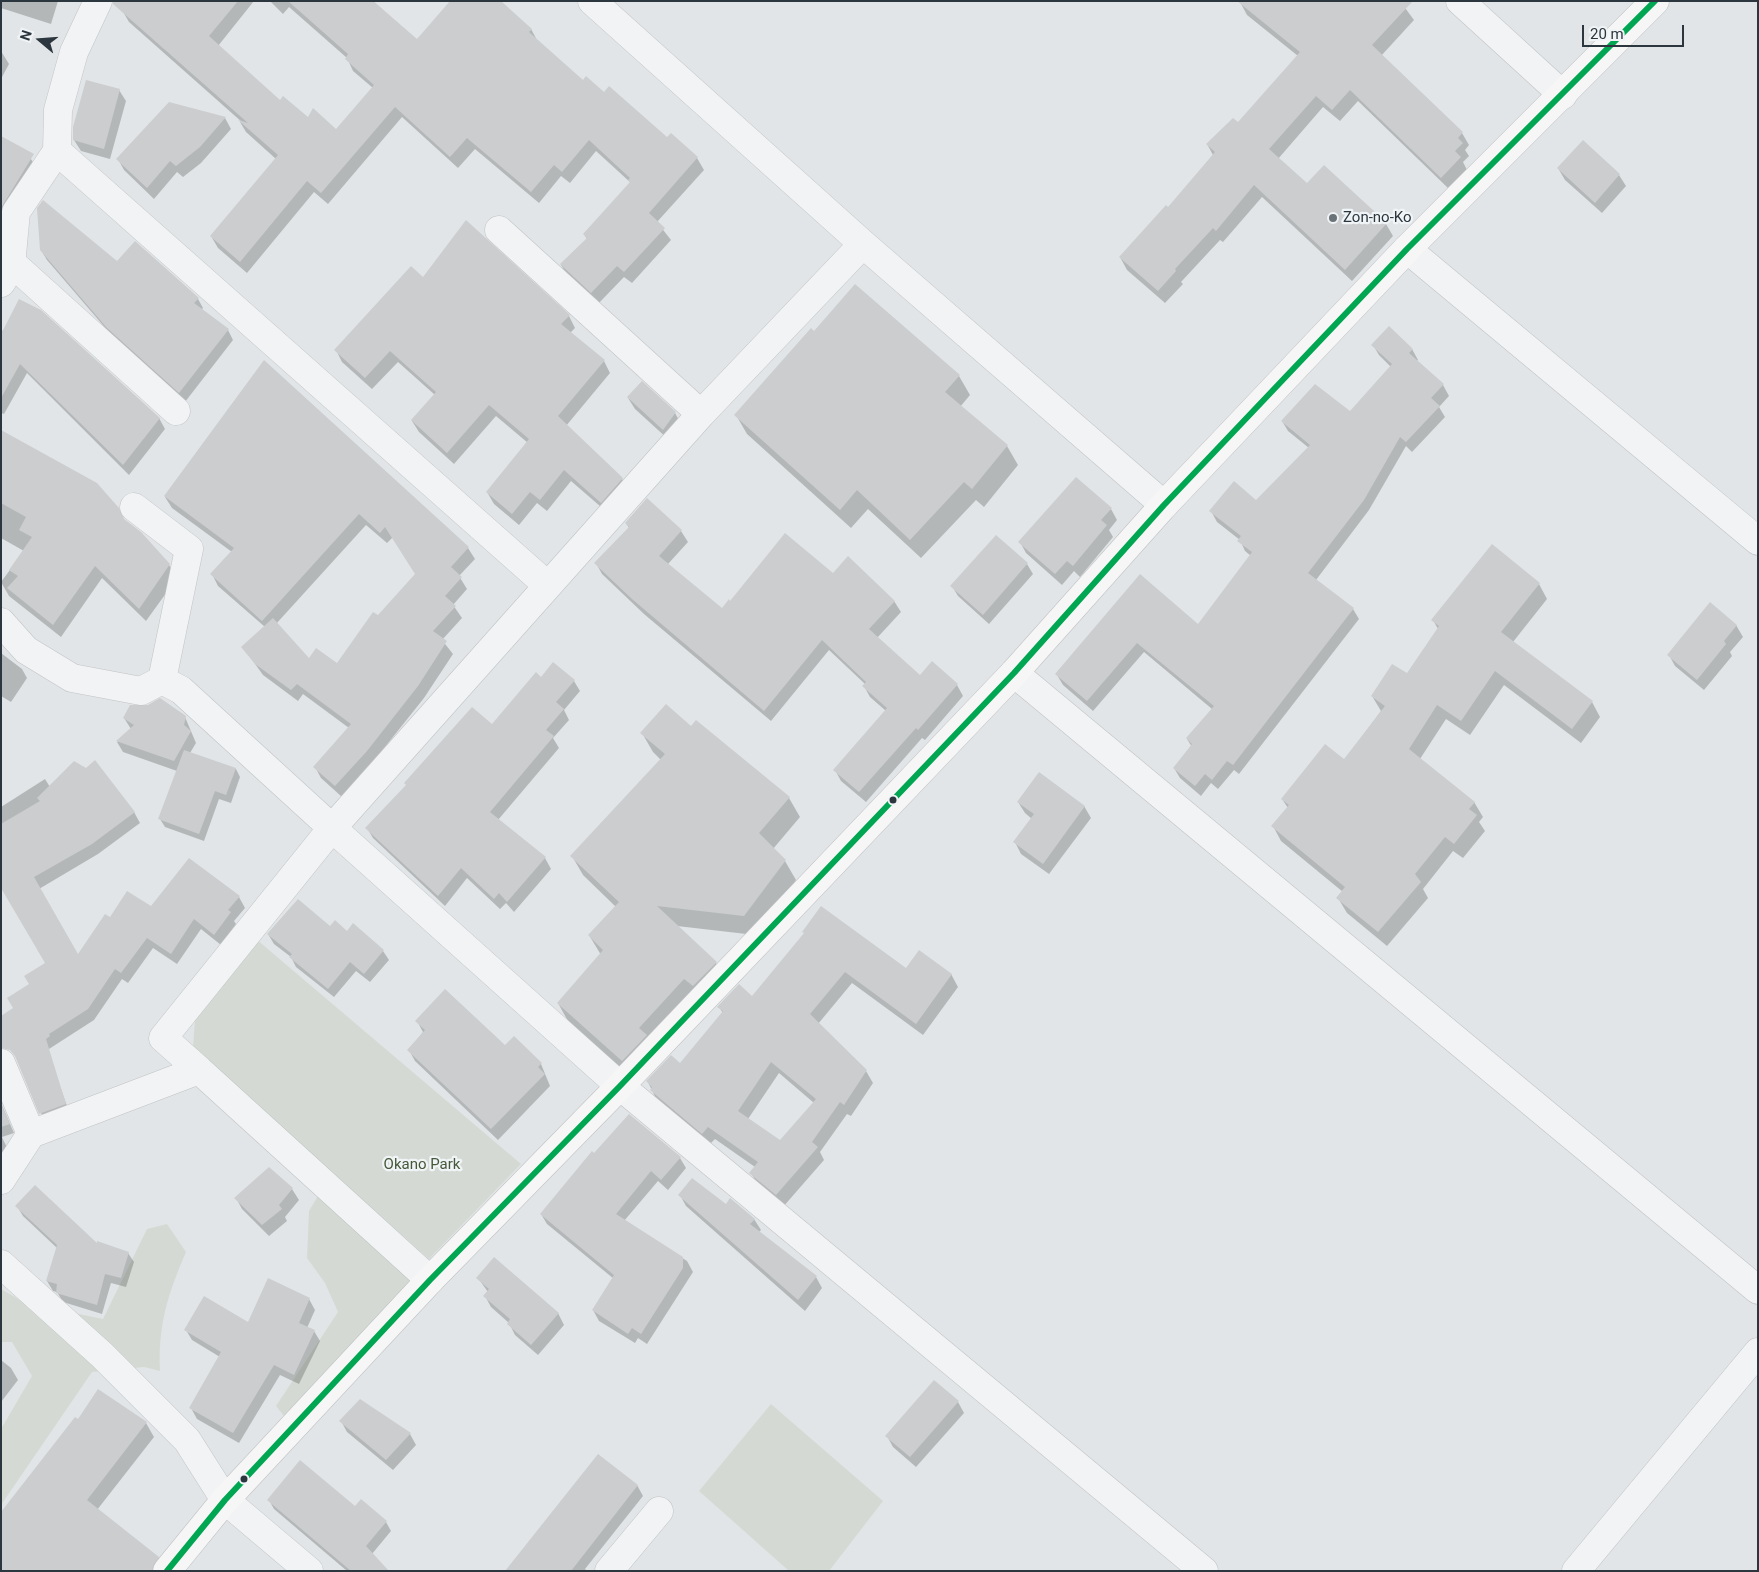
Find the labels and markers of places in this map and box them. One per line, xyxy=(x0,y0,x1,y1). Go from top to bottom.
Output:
place label: Zon-no-Ko xyxy=(1343,209,1412,227)
marker: Zon-no-Ko xyxy=(1327,212,1339,224)
unlabelled marker xyxy=(888,795,898,805)
unlabelled marker xyxy=(239,1474,249,1484)

